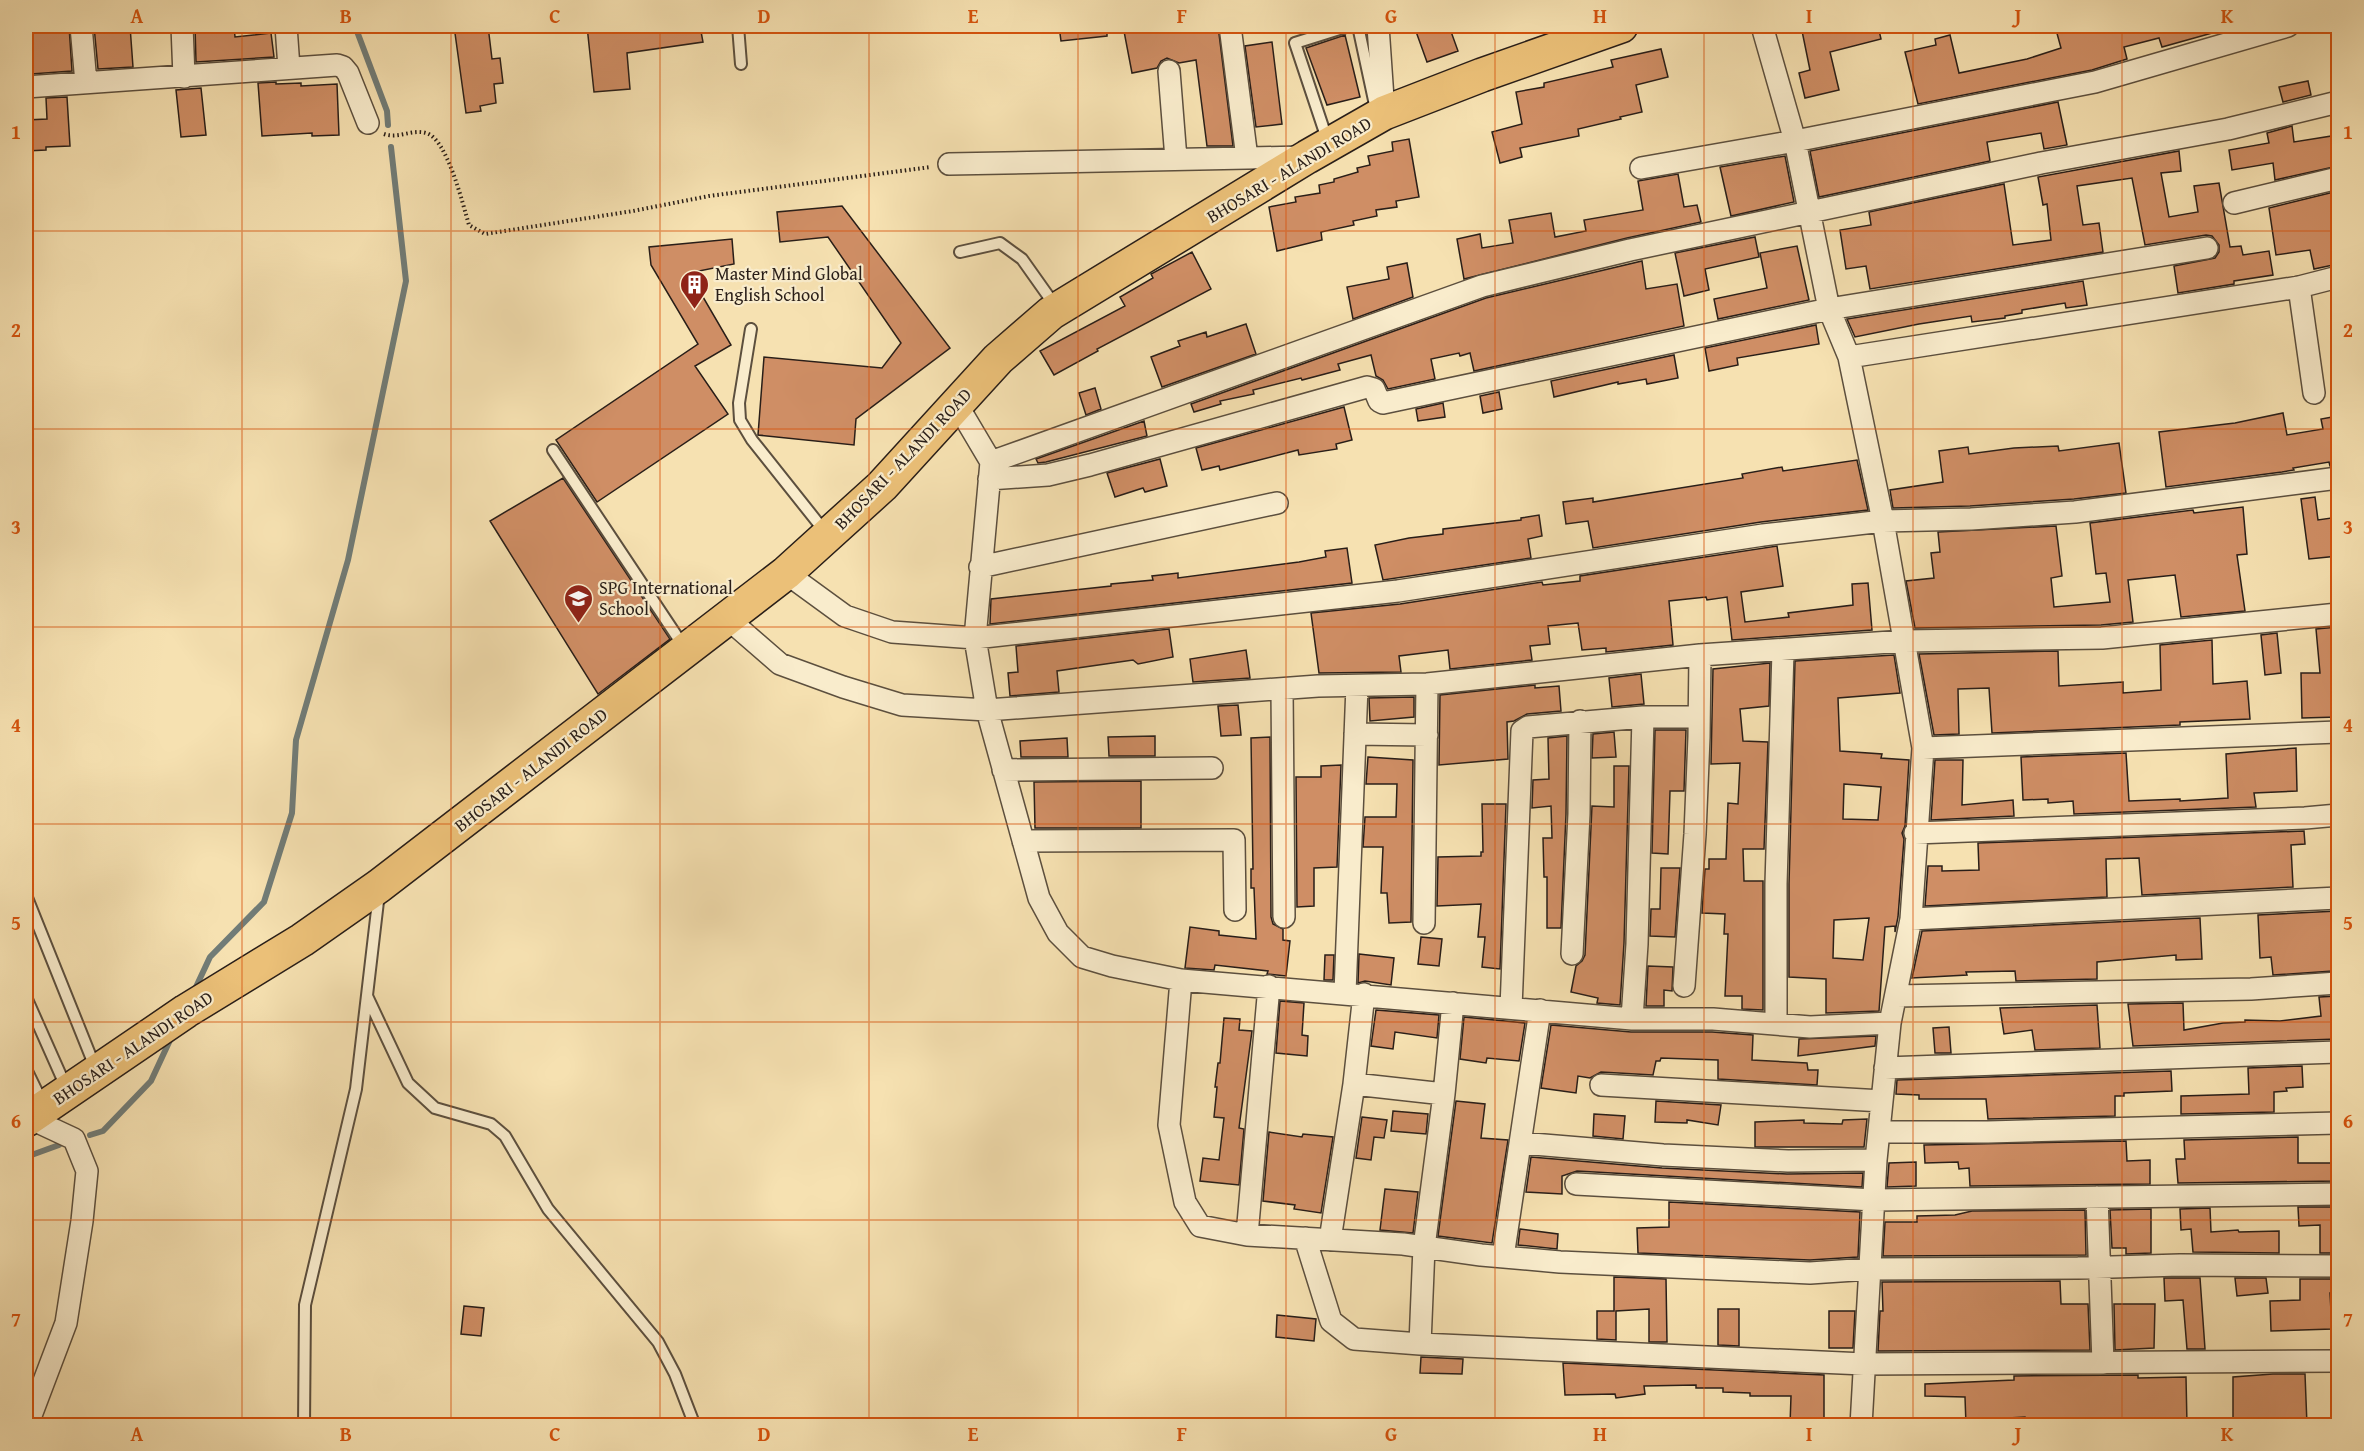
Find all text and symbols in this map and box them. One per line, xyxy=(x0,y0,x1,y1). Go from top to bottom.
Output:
text: A xyxy=(131,1,144,30)
text: B xyxy=(340,1,352,30)
text: C xyxy=(549,1,561,30)
text: D xyxy=(757,1,771,30)
text: E xyxy=(968,1,979,30)
text: F xyxy=(1177,1,1187,30)
text: G xyxy=(1385,1,1397,30)
text: H xyxy=(1593,1,1607,30)
text: I xyxy=(1806,1,1812,30)
text: J xyxy=(2012,1,2022,30)
text: K xyxy=(2221,1,2234,30)
street label: BHOSARI - ALANDI ROAD xyxy=(1201,109,1376,230)
text: 1 xyxy=(11,117,21,146)
text: 1 xyxy=(2343,117,2353,146)
place label: Master Mind Global English School xyxy=(715,260,863,308)
building icon: Master Mind Global English School xyxy=(678,268,710,310)
text: 2 xyxy=(11,315,21,344)
text: 2 xyxy=(2343,315,2353,344)
street label: BHOSARI - ALANDI ROAD xyxy=(828,382,978,536)
text: 3 xyxy=(11,512,21,541)
text: 3 xyxy=(2343,512,2353,541)
place label: SPG International School xyxy=(599,574,733,622)
school or university icon: SPG International School xyxy=(562,582,594,624)
street label: BHOSARI - ALANDI ROAD xyxy=(448,701,613,838)
text: 4 xyxy=(11,710,21,739)
text: 4 xyxy=(2343,710,2353,739)
text: 5 xyxy=(11,908,21,937)
text: 5 xyxy=(2343,908,2353,937)
street label: BHOSARI - ALANDI ROAD xyxy=(47,984,218,1111)
text: 6 xyxy=(11,1106,21,1135)
text: 6 xyxy=(2343,1106,2353,1135)
text: 7 xyxy=(11,1304,21,1333)
text: 7 xyxy=(2343,1304,2353,1333)
text: A xyxy=(131,1419,144,1448)
text: B xyxy=(340,1419,352,1448)
text: C xyxy=(549,1419,561,1448)
text: D xyxy=(757,1419,771,1448)
text: E xyxy=(968,1419,979,1448)
text: F xyxy=(1177,1419,1187,1448)
text: G xyxy=(1385,1419,1397,1448)
text: H xyxy=(1593,1419,1607,1448)
text: I xyxy=(1806,1419,1812,1448)
text: J xyxy=(2012,1419,2022,1448)
text: K xyxy=(2221,1419,2234,1448)

